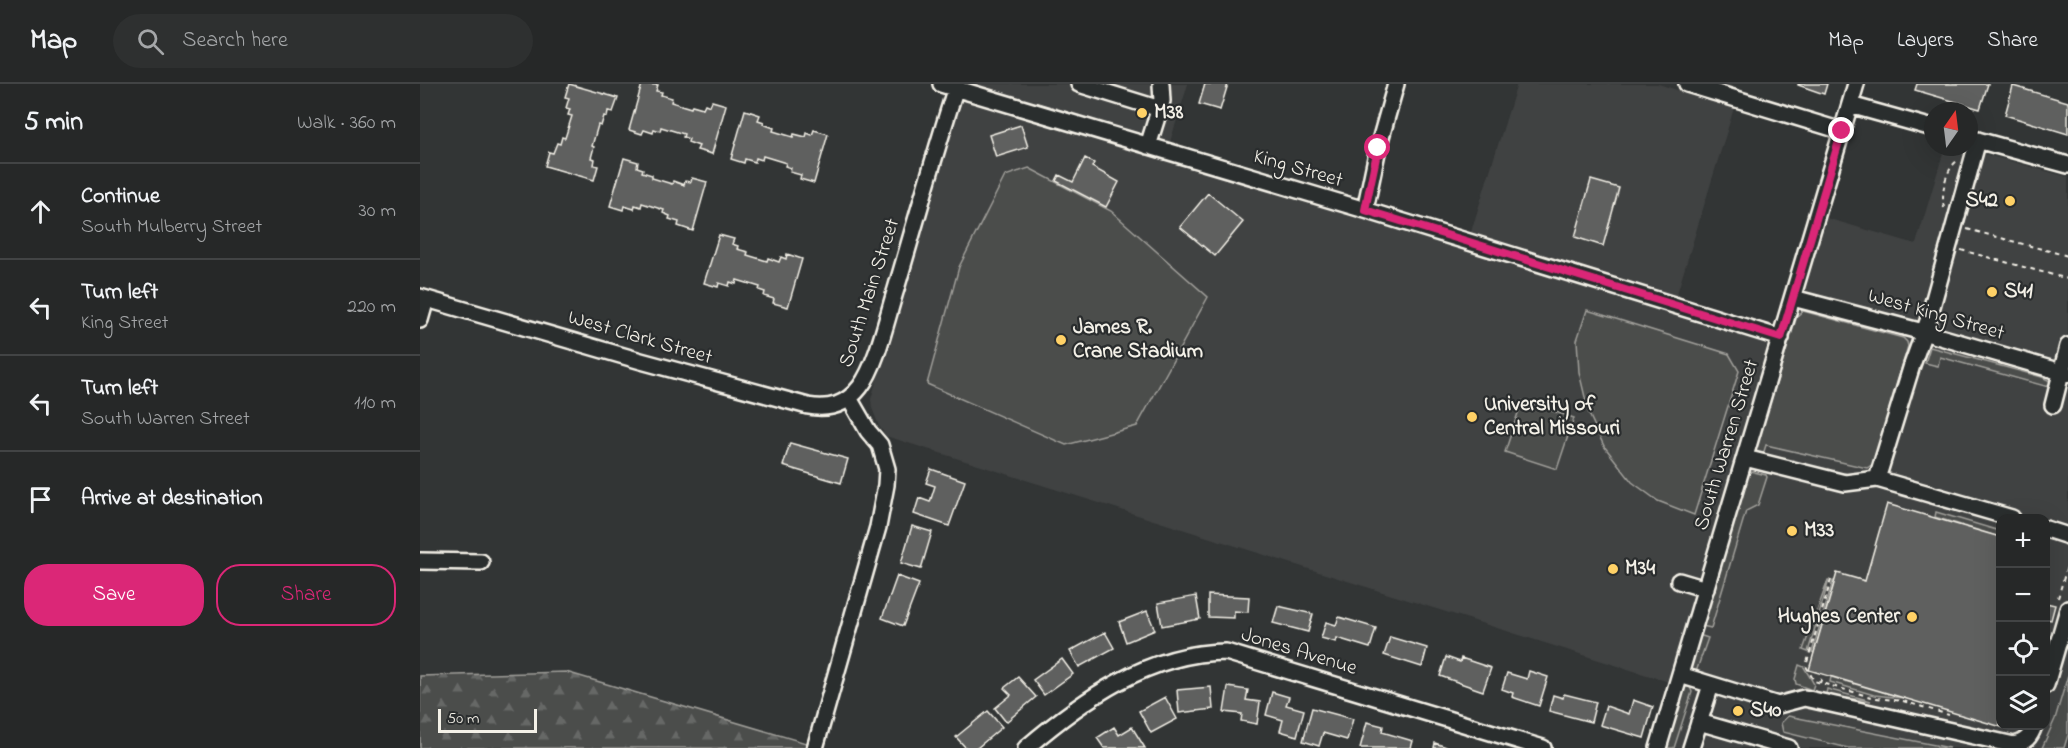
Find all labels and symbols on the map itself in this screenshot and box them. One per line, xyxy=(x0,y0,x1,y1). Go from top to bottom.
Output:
place label: M38 xyxy=(1154,98,1183,128)
north arrow xyxy=(1924,102,1978,156)
marker: M38 xyxy=(1135,106,1149,120)
route end xyxy=(1828,117,1854,143)
route start xyxy=(1364,134,1390,160)
street label: King Street xyxy=(1249,142,1346,198)
place label: S42 xyxy=(1965,186,1999,216)
marker: S42 xyxy=(2003,194,2017,208)
street label: South Main Street xyxy=(832,215,908,371)
place label: S41 xyxy=(2004,277,2033,307)
street label: West King Street xyxy=(1864,281,2008,351)
marker: S41 xyxy=(1985,285,1999,299)
street label: West Clark Street xyxy=(564,303,716,373)
place label: James R. Crane Stadium xyxy=(1073,313,1203,367)
marker: James R. Crane Stadium xyxy=(1054,333,1068,347)
street label: South Warren Street xyxy=(1687,356,1767,534)
place label: University of Central Missouri xyxy=(1484,390,1620,444)
marker: University of Central Missouri xyxy=(1465,410,1479,424)
place label: M33 xyxy=(1804,516,1834,546)
marker: M33 xyxy=(1785,524,1799,538)
place label: M34 xyxy=(1625,554,1655,584)
marker: M34 xyxy=(1606,562,1620,576)
place label: Hughes Center xyxy=(1778,602,1900,634)
marker: Hughes Center xyxy=(1905,610,1919,624)
street label: Jones Avenue xyxy=(1237,620,1361,684)
place label: S40 xyxy=(1750,696,1781,726)
marker: S40 xyxy=(1731,704,1745,718)
scale bar xyxy=(438,706,537,734)

